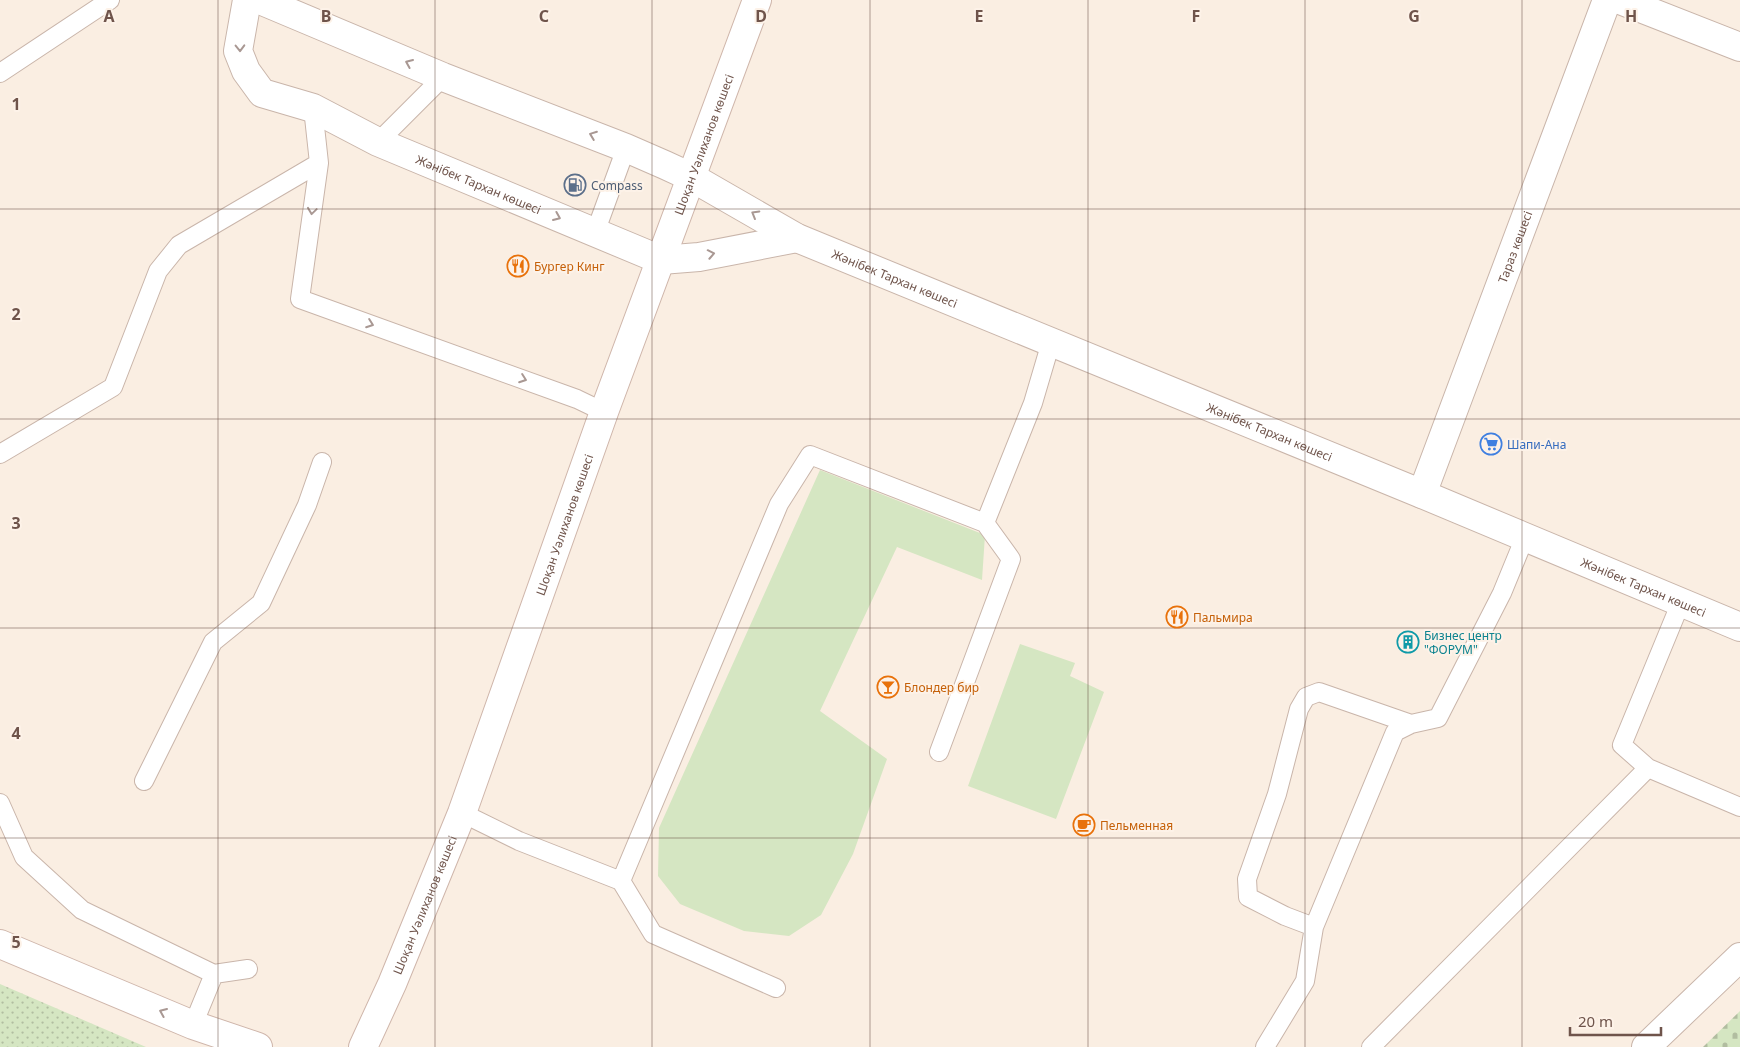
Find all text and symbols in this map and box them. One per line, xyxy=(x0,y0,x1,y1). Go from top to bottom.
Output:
text: A xyxy=(103,5,115,27)
text: B xyxy=(321,5,331,27)
text: C xyxy=(539,5,549,27)
text: D xyxy=(755,5,767,27)
text: E xyxy=(975,5,984,27)
text: F xyxy=(1192,5,1200,27)
text: G xyxy=(1408,5,1420,27)
text: H xyxy=(1625,5,1637,27)
one-way arrow xyxy=(235,44,245,52)
one-way arrow xyxy=(406,58,414,68)
street label: Шоқан Уәлиханов көшесі xyxy=(670,72,737,217)
text: 1 xyxy=(11,93,21,115)
one-way arrow xyxy=(589,131,598,141)
street label: Жәнібек Тархан көшесі xyxy=(413,150,544,218)
fuel station icon: Compass xyxy=(563,173,587,197)
place label: Compass xyxy=(591,177,643,194)
one-way arrow xyxy=(308,207,318,216)
street label: Тараз көшесі xyxy=(1493,208,1536,285)
one-way arrow xyxy=(751,210,760,220)
one-way arrow xyxy=(552,211,561,222)
street label: Жәнібек Тархан көшесі xyxy=(829,245,960,311)
one-way arrow xyxy=(707,250,715,260)
restaurant icon: Бургер Кинг xyxy=(506,254,530,278)
place label: Бургер Кинг xyxy=(534,258,604,275)
text: 2 xyxy=(11,303,21,325)
one-way arrow xyxy=(365,318,374,328)
one-way arrow xyxy=(518,373,527,383)
street label: Жәнібек Тархан көшесі xyxy=(1204,398,1335,465)
supermarket icon: Шапи-Ана xyxy=(1479,432,1503,456)
place label: Шапи-Ана xyxy=(1507,436,1566,453)
street label: Шоқан Уәлиханов көшесі xyxy=(531,452,597,598)
text: 3 xyxy=(11,512,21,534)
street label: Жәнібек Тархан көшесі xyxy=(1578,553,1709,620)
restaurant icon: Пальмира xyxy=(1165,605,1189,629)
place label: Пальмира xyxy=(1193,609,1253,626)
place label: Бизнес центр "ФОРУМ" xyxy=(1424,627,1502,658)
building icon: Бизнес центр "ФОРУМ" xyxy=(1396,630,1420,654)
bar icon: Блондер бир xyxy=(876,675,900,699)
place label: Блондер бир xyxy=(904,679,979,696)
text: 4 xyxy=(11,722,21,744)
cafe icon: Пельменная xyxy=(1072,813,1096,837)
place label: Пельменная xyxy=(1100,817,1173,834)
street label: Шоқан Уәлиханов көшесі xyxy=(388,833,461,977)
text: 5 xyxy=(11,931,21,953)
scale bar xyxy=(1570,1004,1661,1036)
one-way arrow xyxy=(159,1008,168,1019)
text: 20 m xyxy=(1578,1011,1613,1031)

